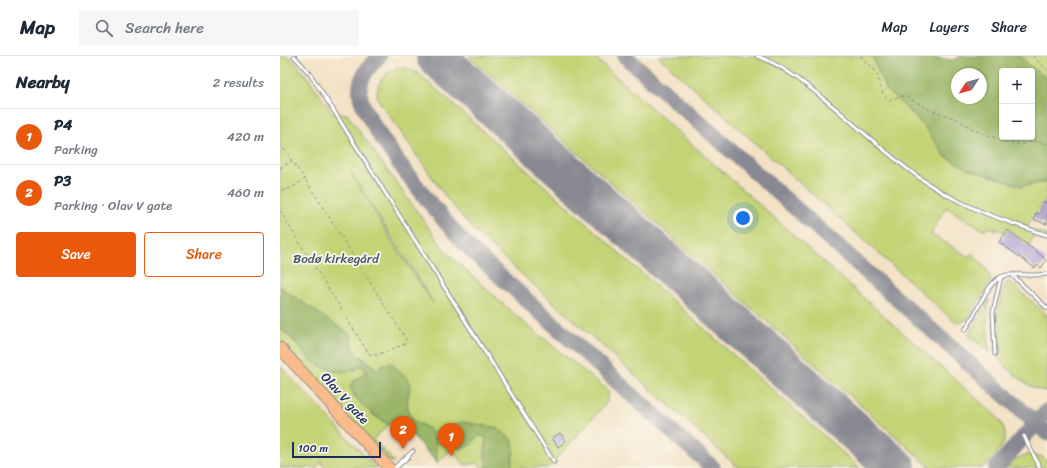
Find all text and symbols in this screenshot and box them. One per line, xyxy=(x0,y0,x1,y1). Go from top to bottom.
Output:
search box xyxy=(79,10,359,46)
text: Map xyxy=(20,11,55,44)
text: Search here xyxy=(125,15,204,41)
text: Map xyxy=(882,15,907,40)
text: Layers xyxy=(929,15,969,40)
text: Share xyxy=(991,15,1027,40)
icon: search xyxy=(93,17,115,39)
text: Nearby xyxy=(16,67,70,97)
north arrow xyxy=(951,68,987,104)
map controls xyxy=(999,68,1035,140)
button: + xyxy=(999,68,1035,104)
text: 2 results xyxy=(213,71,264,94)
button: − xyxy=(999,104,1035,140)
text: P4 xyxy=(54,112,72,138)
text: 1 xyxy=(26,125,32,148)
text: 420 m xyxy=(227,125,264,148)
text: Parking xyxy=(54,138,98,161)
text: P3 xyxy=(54,168,71,194)
text: 2 xyxy=(25,181,33,204)
text: 460 m xyxy=(227,181,264,204)
text: Parking · Olav V gate xyxy=(54,194,172,217)
your location xyxy=(733,208,753,228)
button: Save xyxy=(16,232,136,277)
button: Share xyxy=(144,232,264,277)
park label: Bodø kirkegård xyxy=(293,247,380,270)
street label: Olav V gate xyxy=(315,366,375,430)
pin: 2 xyxy=(390,416,416,449)
pin: 1 xyxy=(438,423,464,456)
text: 100 m xyxy=(298,439,328,458)
scale bar xyxy=(292,440,381,459)

